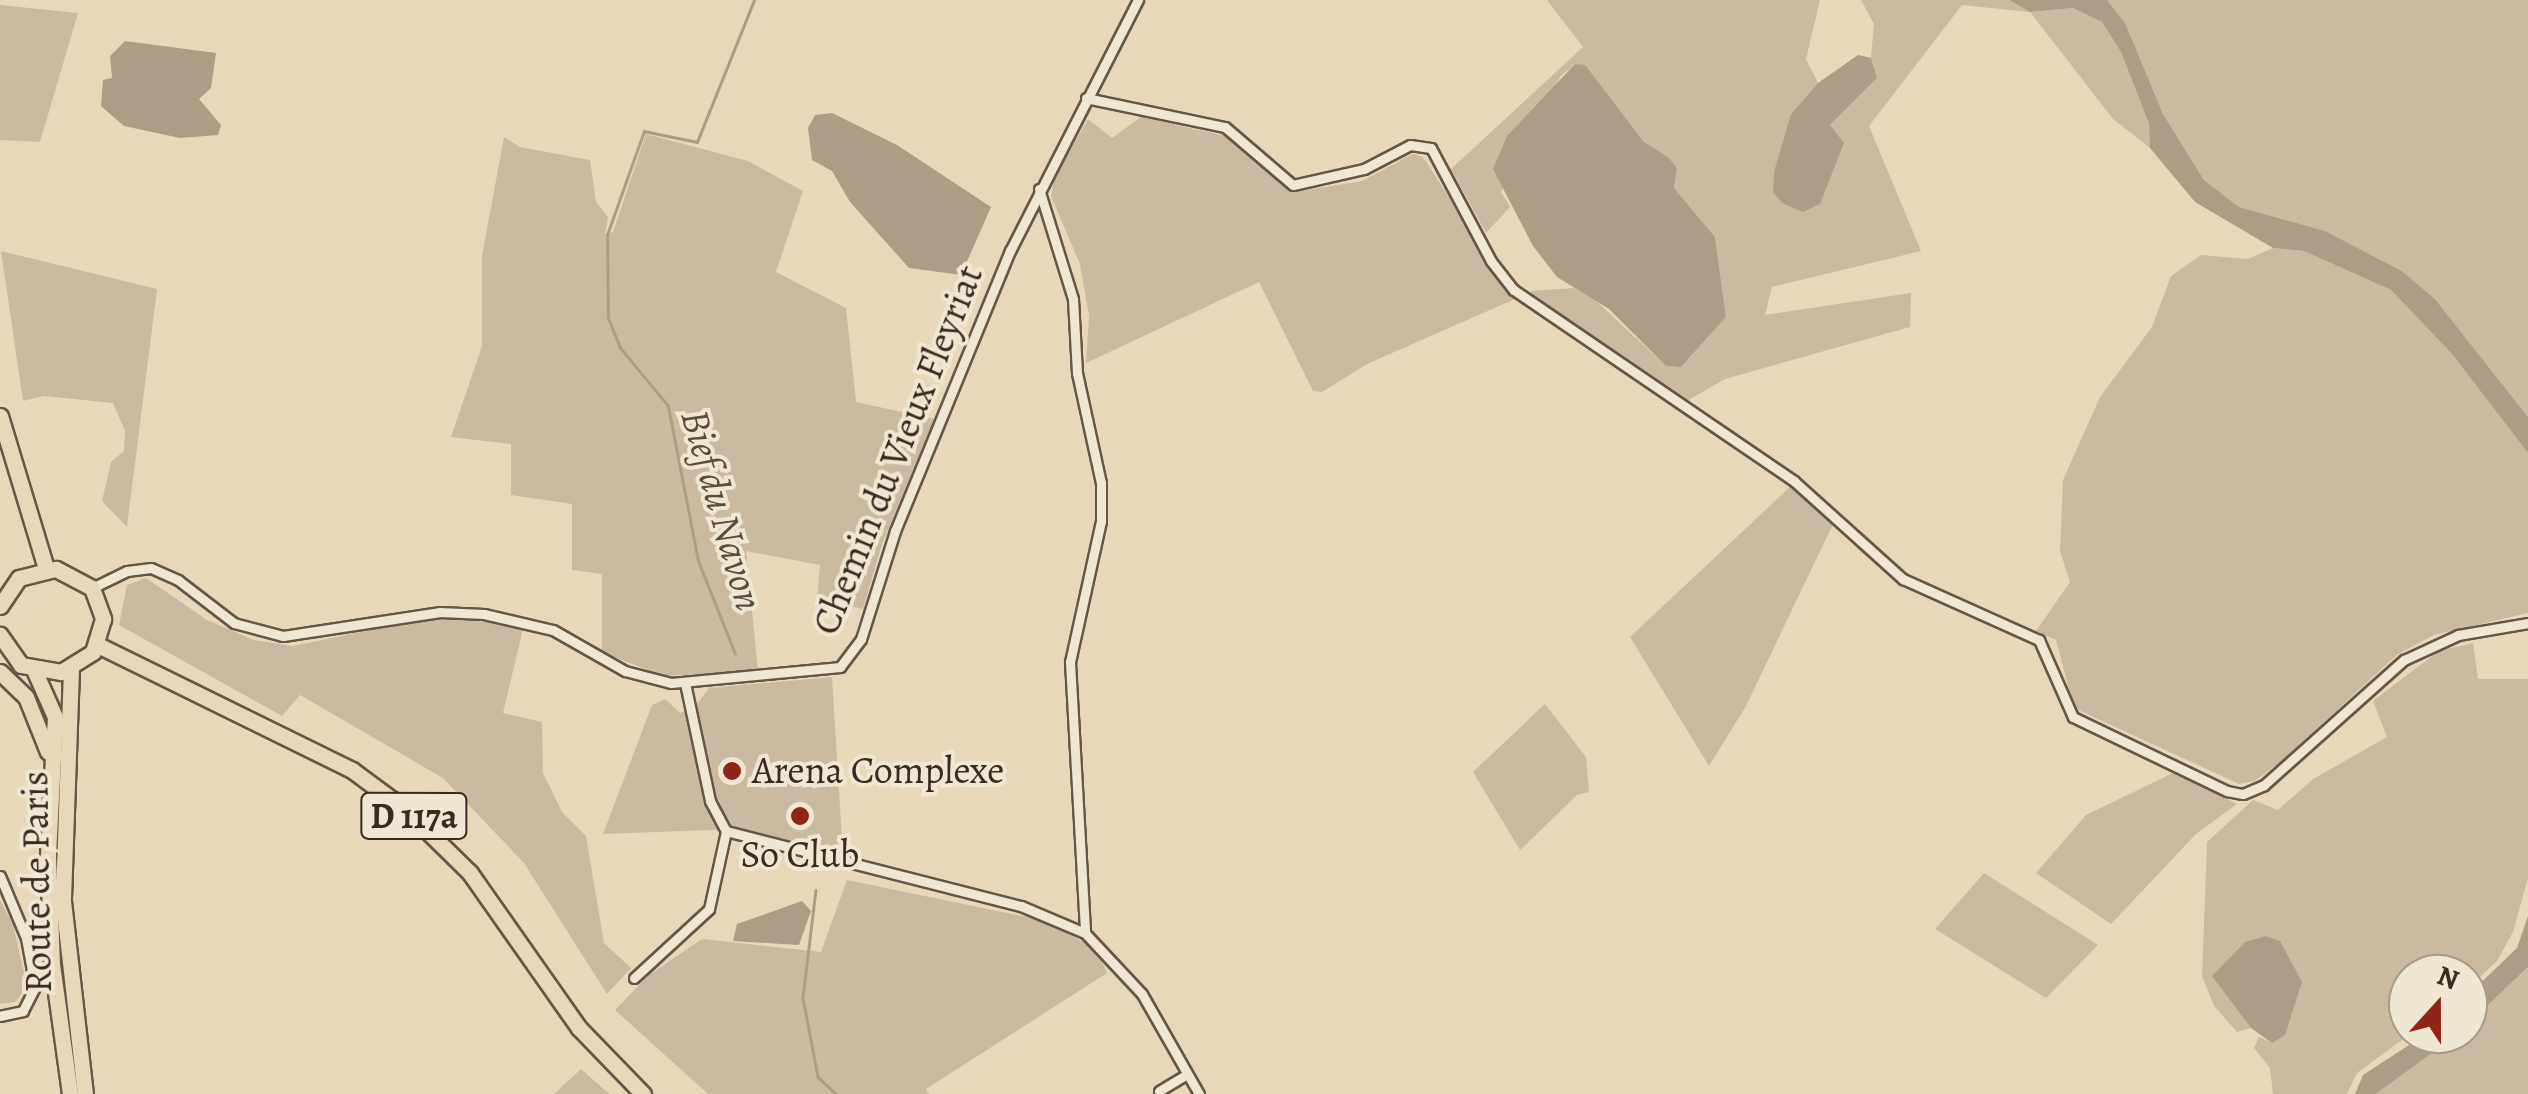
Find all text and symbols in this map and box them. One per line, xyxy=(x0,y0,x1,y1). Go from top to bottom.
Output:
street label: Chemin du Vieux Fleyriat xyxy=(803,259,993,641)
water label: Bief du Navon xyxy=(670,404,774,616)
place label: Arena Complexe xyxy=(752,748,1004,794)
marker: Arena Complexe xyxy=(721,760,743,782)
street label: Route de Paris xyxy=(12,771,62,993)
road number: D 117a xyxy=(359,786,469,846)
marker: So Club xyxy=(789,805,811,827)
place label: So Club xyxy=(741,832,859,878)
north arrow xyxy=(2388,954,2488,1054)
text: N xyxy=(2432,956,2464,999)

